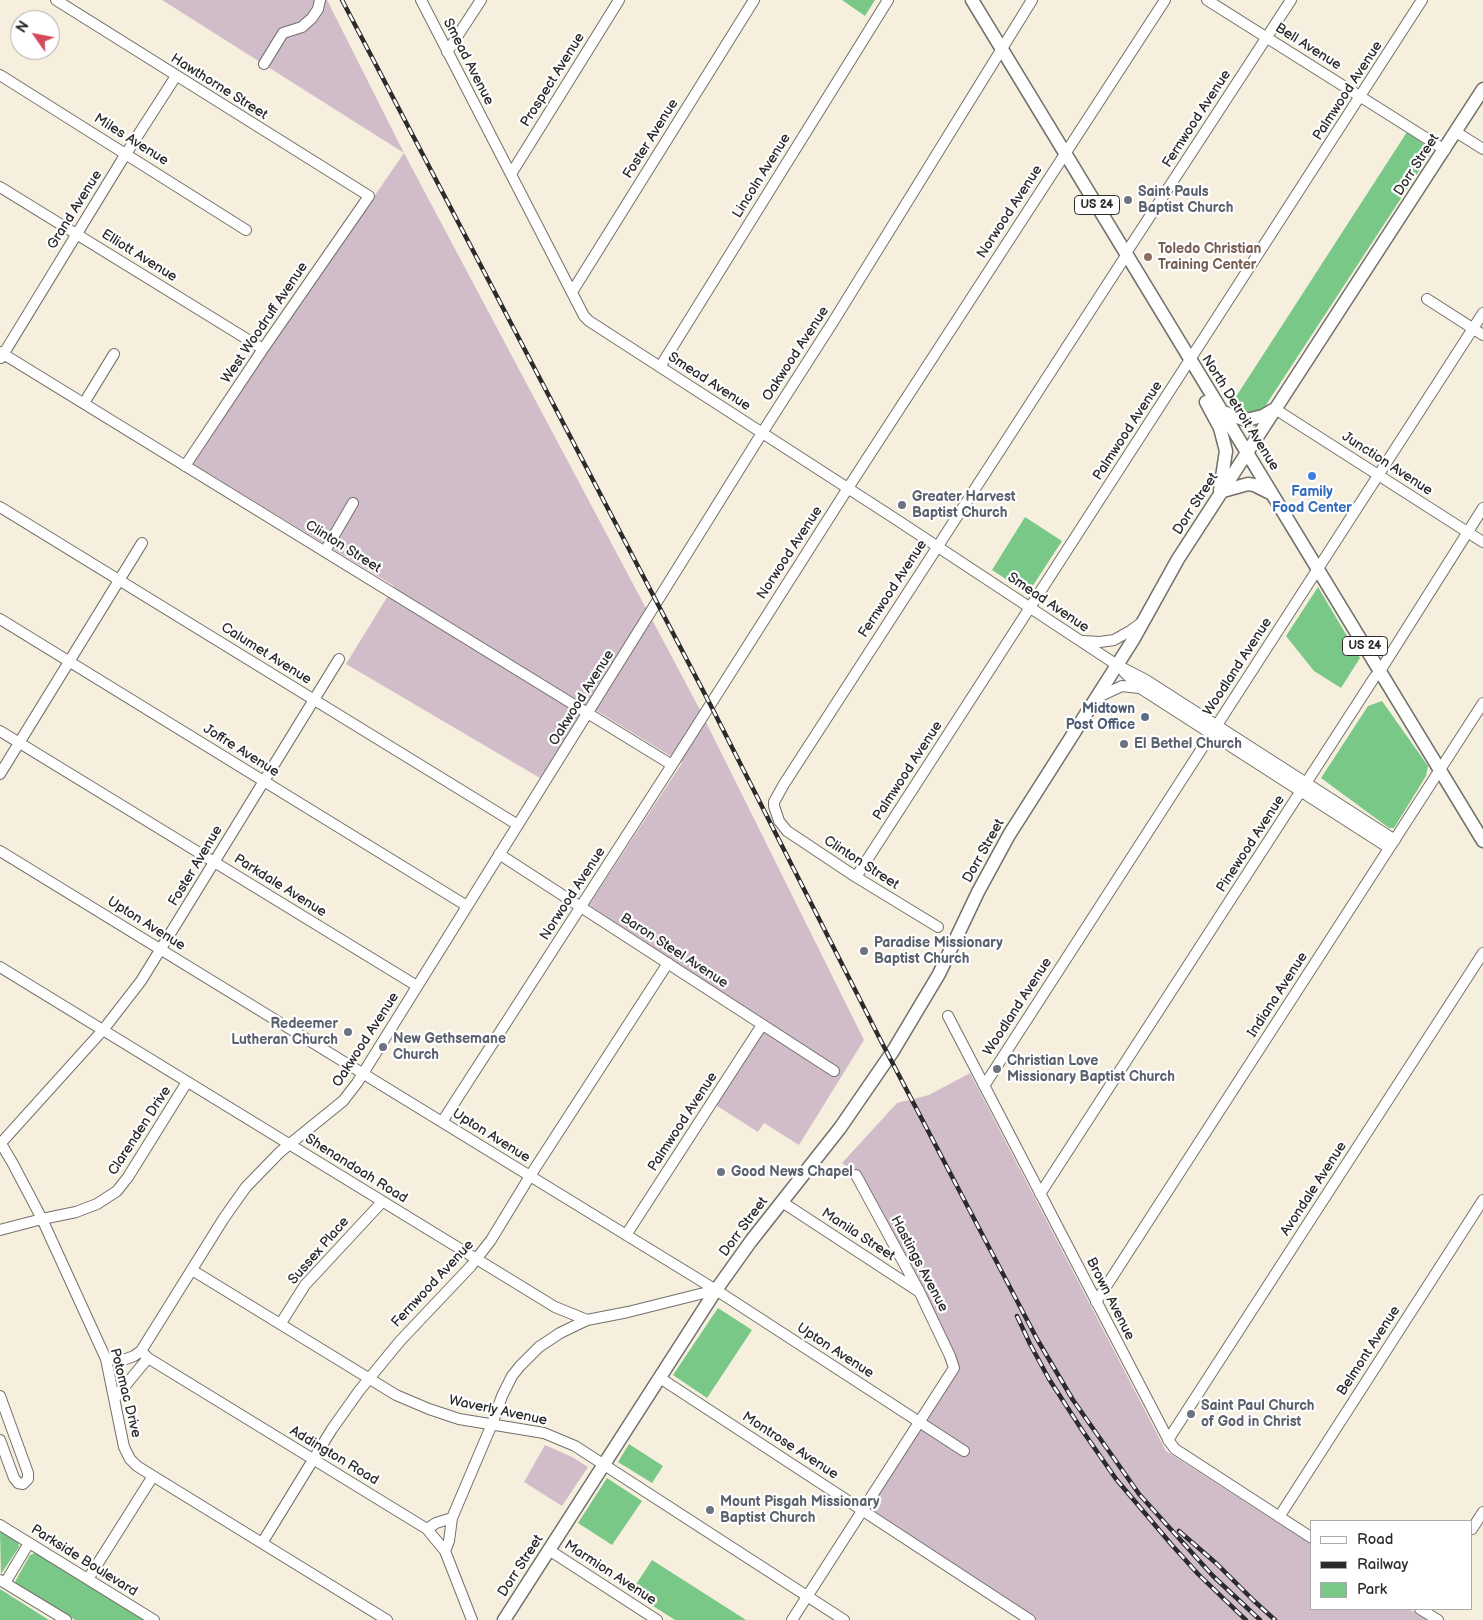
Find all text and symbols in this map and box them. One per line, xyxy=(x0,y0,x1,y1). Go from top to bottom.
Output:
north arrow xyxy=(10,10,60,60)
street label: Smead Avenue xyxy=(439,16,497,108)
text: N xyxy=(13,18,33,36)
street label: Bell Avenue xyxy=(1272,20,1344,74)
street label: Prospect Avenue xyxy=(517,30,589,130)
street label: Palmwood Avenue xyxy=(1310,38,1386,144)
street label: Hawthorne Street xyxy=(167,50,271,124)
street label: Fernwood Avenue xyxy=(1159,67,1235,171)
street label: Foster Avenue xyxy=(620,96,682,182)
street label: Miles Avenue xyxy=(91,111,171,169)
street label: Lincoln Avenue xyxy=(729,131,795,221)
street label: Dorr Street xyxy=(1391,131,1443,199)
street label: Norwood Avenue xyxy=(974,162,1046,262)
street label: Grand Avenue xyxy=(44,167,106,253)
place label: Saint Pauls Baptist Church xyxy=(1138,184,1233,216)
marker: Saint Pauls Baptist Church xyxy=(1122,194,1134,206)
road number: US 24 xyxy=(1074,196,1120,214)
street label: Elliott Avenue xyxy=(98,226,180,286)
place label: Toledo Christian Training Center xyxy=(1158,241,1261,274)
marker: Toledo Christian Training Center xyxy=(1142,251,1154,263)
street label: West Woodruff Avenue xyxy=(218,259,312,387)
street label: Oakwood Avenue xyxy=(759,304,833,404)
street label: Smead Avenue xyxy=(665,349,753,415)
street label: North Detroit Avenue xyxy=(1198,352,1282,474)
street label: Palmwood Avenue xyxy=(1090,378,1166,484)
street label: Junction Avenue xyxy=(1339,428,1435,500)
street label: Dorr Street xyxy=(1170,470,1222,538)
marker: Family Food Center xyxy=(1306,470,1318,482)
place label: Family Food Center xyxy=(1272,484,1352,516)
place label: Greater Harvest Baptist Church xyxy=(912,489,1015,522)
marker: Greater Harvest Baptist Church xyxy=(896,499,908,511)
street label: Norwood Avenue xyxy=(754,503,826,603)
street label: Clinton Street xyxy=(302,517,384,577)
street label: Fernwood Avenue xyxy=(855,537,931,641)
street label: Smead Avenue xyxy=(1004,569,1092,637)
street label: Woodland Avenue xyxy=(1200,615,1276,719)
street label: Calumet Avenue xyxy=(218,619,314,689)
road number: US 24 xyxy=(1342,636,1388,656)
street label: Oakwood Avenue xyxy=(546,647,618,749)
place label: Midtown Post Office xyxy=(1066,701,1135,734)
marker: Midtown Post Office xyxy=(1139,711,1151,723)
street label: Palmwood Avenue xyxy=(870,718,946,824)
street label: Joffre Avenue xyxy=(200,721,282,781)
place label: El Bethel Church xyxy=(1134,736,1242,752)
marker: El Bethel Church xyxy=(1118,738,1130,750)
street label: Pinewood Avenue xyxy=(1213,792,1289,896)
street label: Dorr Street xyxy=(960,816,1008,886)
street label: Foster Avenue xyxy=(165,823,227,909)
street label: Clinton Street xyxy=(820,832,902,894)
street label: Norwood Avenue xyxy=(537,844,609,944)
street label: Parkdale Avenue xyxy=(231,851,329,921)
street label: Upton Avenue xyxy=(104,893,188,955)
street label: Baron Steel Avenue xyxy=(617,910,731,992)
place label: Paradise Missionary Baptist Church xyxy=(874,935,1003,968)
marker: Paradise Missionary Baptist Church xyxy=(858,945,870,957)
street label: Indiana Avenue xyxy=(1244,949,1312,1041)
street label: Woodland Avenue xyxy=(980,955,1056,1059)
street label: Oakwood Avenue xyxy=(329,990,403,1090)
place label: Redeemer Lutheran Church xyxy=(231,1016,338,1048)
marker: Redeemer Lutheran Church xyxy=(342,1026,354,1038)
place label: New Gethsemane Church xyxy=(393,1031,506,1064)
marker: New Gethsemane Church xyxy=(377,1041,389,1053)
place label: Christian Love Missionary Baptist Church xyxy=(1007,1053,1175,1086)
marker: Christian Love Missionary Baptist Church xyxy=(991,1063,1003,1075)
street label: Palmwood Avenue xyxy=(645,1069,721,1175)
street label: Clarenden Drive xyxy=(105,1083,175,1179)
street label: Upton Avenue xyxy=(449,1105,533,1167)
street label: Shenandoah Road xyxy=(302,1131,410,1207)
street label: Avondale Avenue xyxy=(1277,1139,1351,1239)
place label: Good News Chapel xyxy=(731,1164,853,1180)
marker: Good News Chapel xyxy=(715,1166,727,1178)
street label: Dorr Street xyxy=(716,1194,772,1260)
street label: Manila Street xyxy=(818,1205,898,1265)
street label: Hastings Avenue xyxy=(887,1213,951,1315)
street label: Sussex Place xyxy=(285,1214,353,1288)
street label: Fernwood Avenue xyxy=(388,1237,478,1331)
street label: Brown Avenue xyxy=(1082,1255,1138,1343)
street label: Belmont Avenue xyxy=(1334,1303,1404,1399)
street label: Upton Avenue xyxy=(793,1320,877,1382)
street label: Potomac Drive xyxy=(106,1347,144,1439)
street label: Waverly Avenue xyxy=(447,1392,549,1430)
place label: Saint Paul Church of God in Christ xyxy=(1201,1398,1314,1430)
marker: Saint Paul Church of God in Christ xyxy=(1185,1408,1197,1420)
street label: Montrose Avenue xyxy=(739,1409,841,1483)
street label: Addington Road xyxy=(286,1423,382,1489)
place label: Mount Pisgah Missionary Baptist Church xyxy=(720,1494,879,1526)
marker: Mount Pisgah Missionary Baptist Church xyxy=(704,1504,716,1516)
legend xyxy=(1310,1520,1473,1610)
street label: Parkside Boulevard xyxy=(28,1522,140,1600)
text: Road xyxy=(1357,1530,1393,1549)
street label: Dorr Street xyxy=(495,1532,547,1600)
street label: Marmion Avenue xyxy=(561,1537,659,1609)
text: Railway xyxy=(1357,1555,1408,1574)
text: Park xyxy=(1357,1580,1387,1599)

